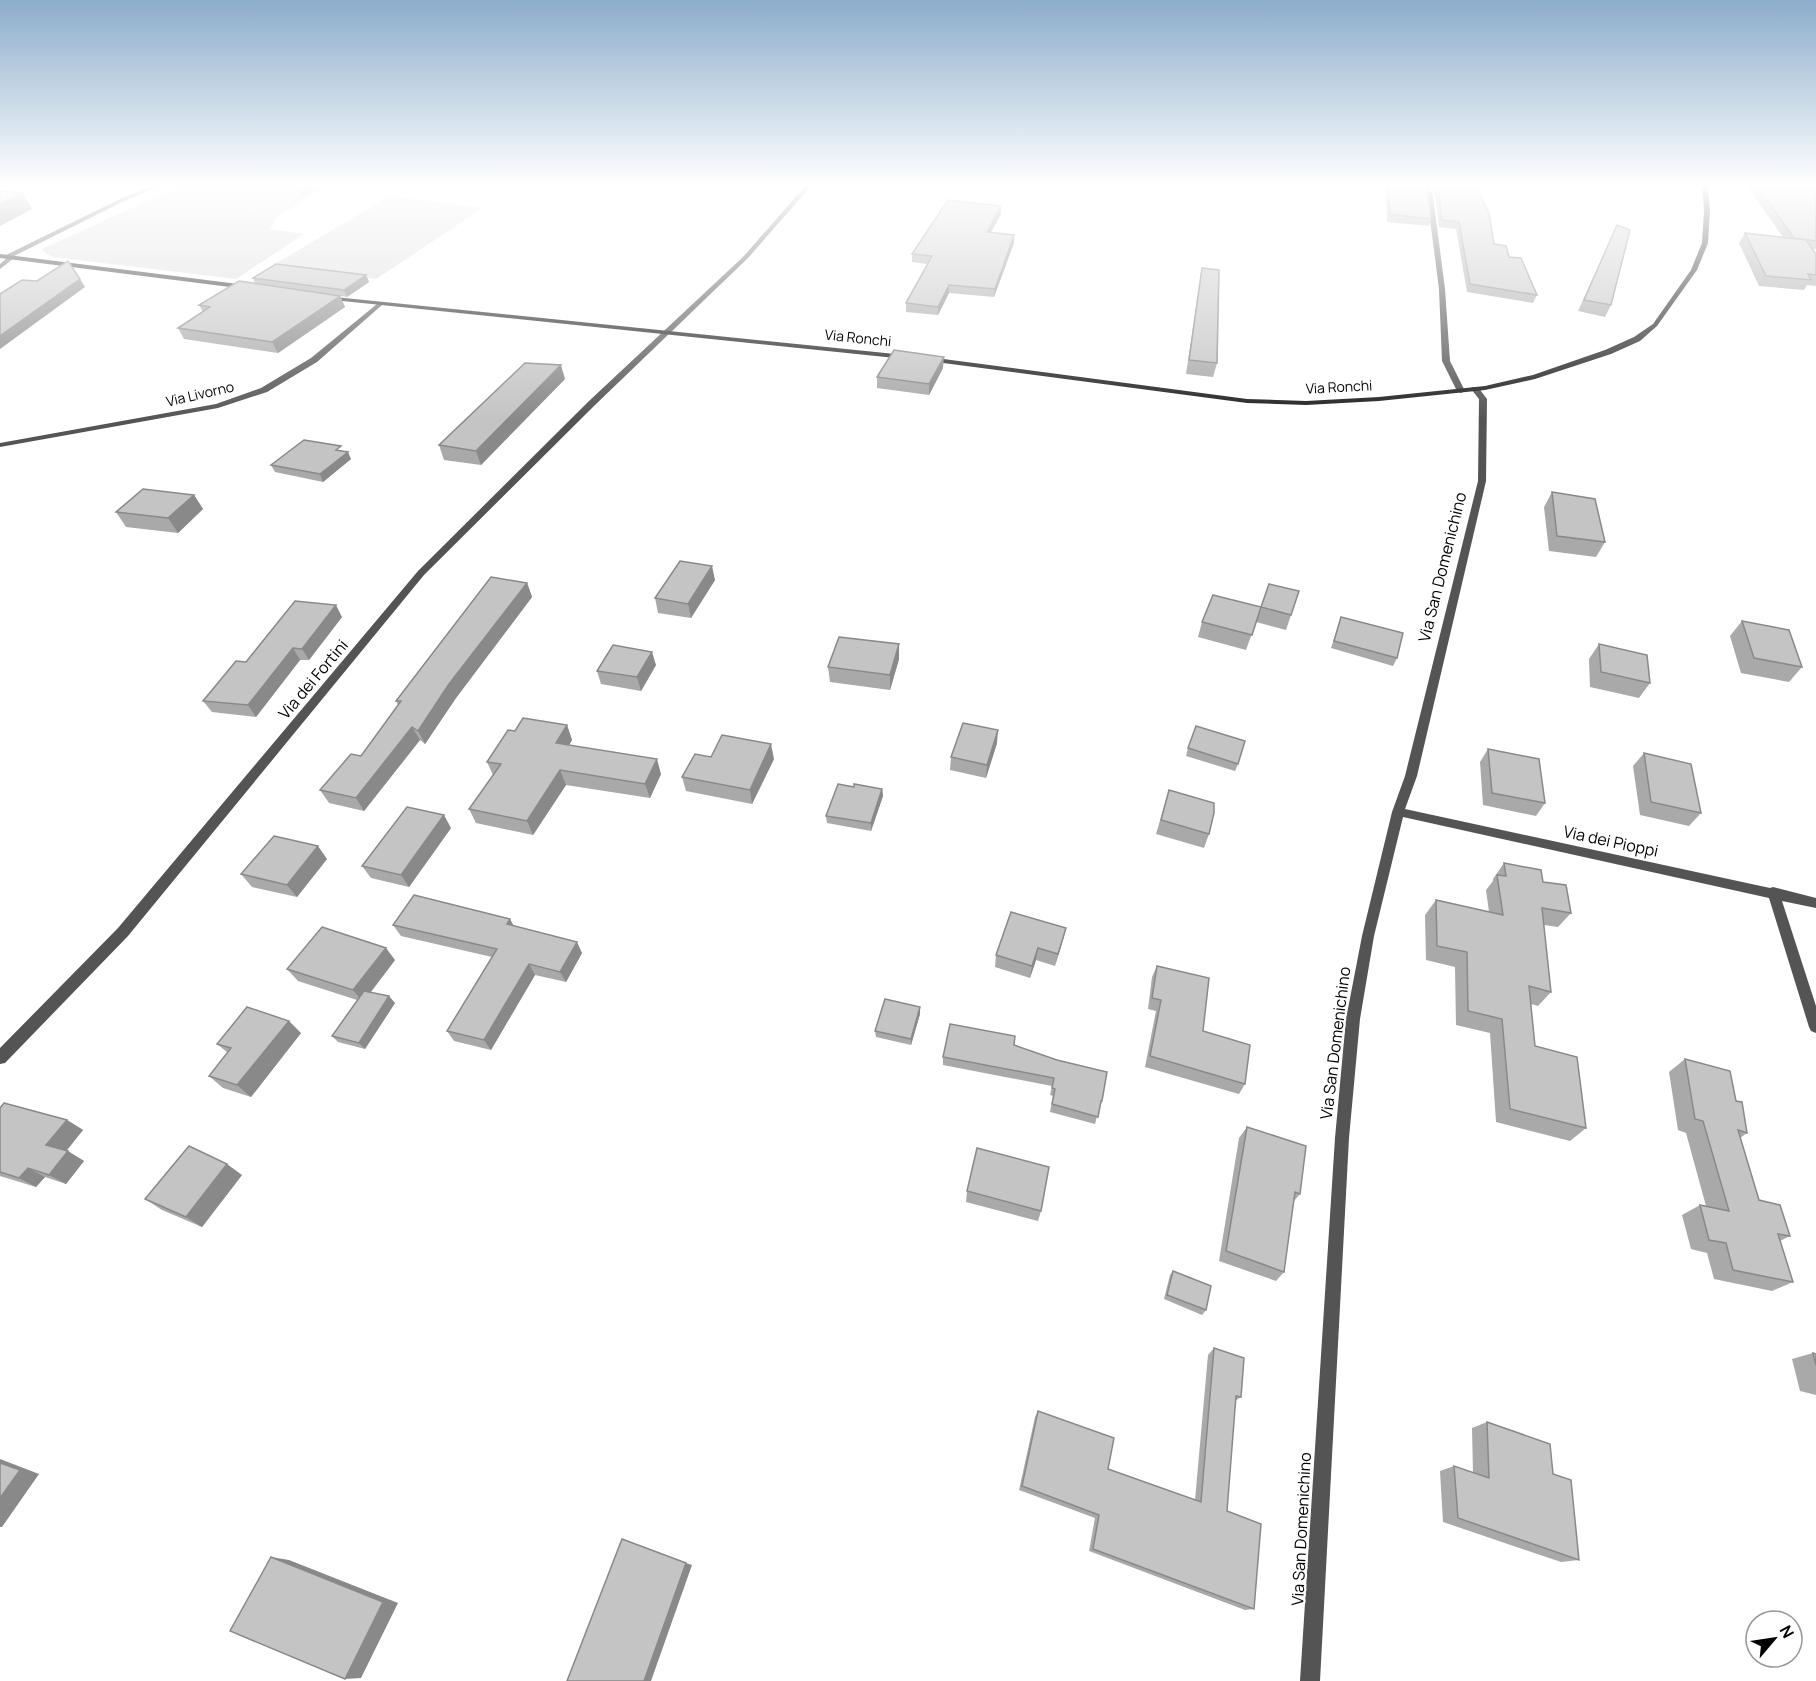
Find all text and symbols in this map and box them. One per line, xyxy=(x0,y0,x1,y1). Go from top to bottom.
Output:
street label: Via Ronchi xyxy=(824,325,892,350)
street label: Via Ronchi xyxy=(1305,375,1373,398)
street label: Via Livorno xyxy=(164,376,236,411)
street label: Via San Domenichino xyxy=(1413,490,1471,644)
street label: Via dei Fortini xyxy=(273,635,353,723)
street label: Via dei Pioppi xyxy=(1562,820,1660,862)
street label: Via San Domenichino xyxy=(1315,965,1355,1121)
street label: Via San Domenichino xyxy=(1286,1452,1316,1606)
north arrow xyxy=(1744,1609,1804,1669)
text: N xyxy=(1775,1621,1800,1642)

